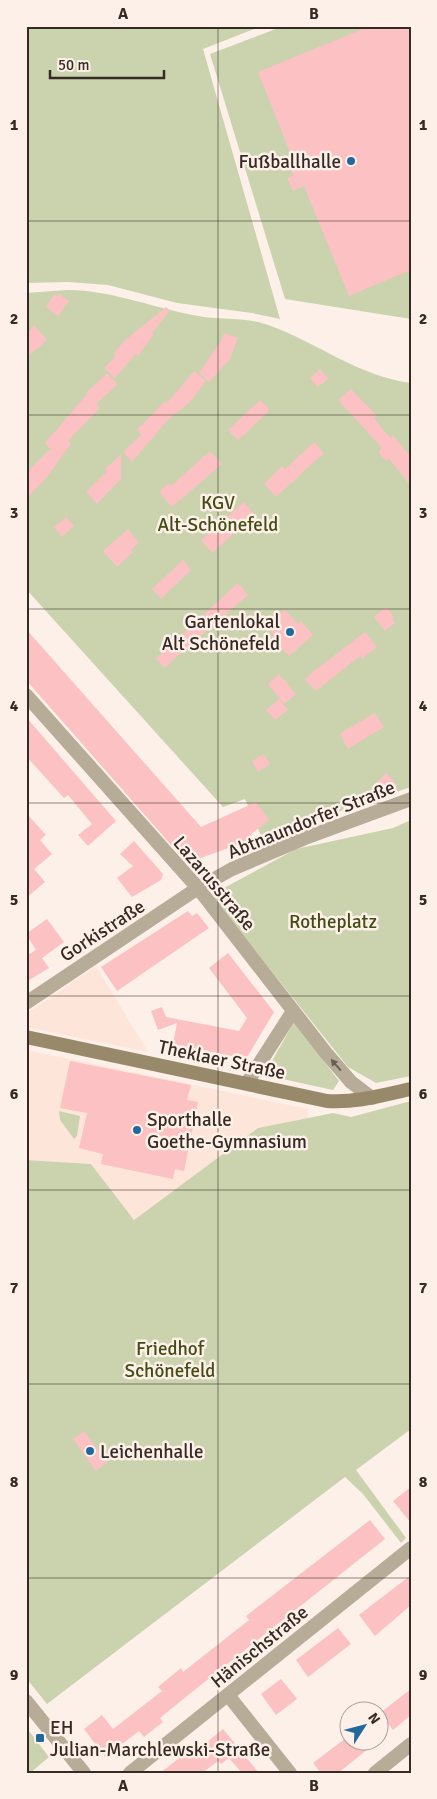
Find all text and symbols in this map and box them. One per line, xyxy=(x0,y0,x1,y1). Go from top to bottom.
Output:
text: A xyxy=(118,4,129,24)
text: B xyxy=(309,4,319,24)
scale bar xyxy=(50,48,164,80)
text: 50 m xyxy=(58,56,89,74)
text: 1 xyxy=(10,115,19,135)
text: 1 xyxy=(419,115,428,135)
place label: Fußballhalle xyxy=(238,150,341,174)
marker: Fußballhalle xyxy=(345,155,357,167)
text: 2 xyxy=(10,309,18,329)
text: 2 xyxy=(419,309,427,329)
park label: KGV Alt-Schönefeld xyxy=(158,491,278,537)
text: 3 xyxy=(10,503,18,523)
text: 3 xyxy=(419,503,427,523)
place label: Gartenlokal Alt Schönefeld xyxy=(162,610,280,656)
marker: Gartenlokal Alt Schönefeld xyxy=(284,626,296,638)
text: 4 xyxy=(10,696,19,716)
text: 4 xyxy=(419,696,428,716)
street label: Abtnaundorfer Straße xyxy=(224,775,399,864)
street label: Lazarusstraße xyxy=(168,831,261,936)
text: 5 xyxy=(10,890,18,910)
text: 5 xyxy=(419,890,427,910)
street label: Gorkistraße xyxy=(56,894,150,967)
park label: Rotheplatz xyxy=(289,910,377,934)
street label: Theklaer Straße xyxy=(156,1035,288,1085)
one-way arrow xyxy=(331,1058,342,1071)
text: 6 xyxy=(10,1084,19,1104)
text: 6 xyxy=(419,1084,428,1104)
place label: Sporthalle Goethe-Gymnasium xyxy=(147,1108,307,1154)
marker: Sporthalle Goethe-Gymnasium xyxy=(131,1124,143,1136)
text: 7 xyxy=(10,1278,19,1298)
text: 7 xyxy=(419,1278,428,1298)
park label: Friedhof Schönefeld xyxy=(125,1337,215,1383)
place label: Leichenhalle xyxy=(100,1440,204,1464)
marker: Leichenhalle xyxy=(84,1445,96,1457)
text: 8 xyxy=(10,1472,19,1492)
text: 8 xyxy=(419,1472,428,1492)
street label: Hänischstraße xyxy=(206,1600,313,1693)
text: 9 xyxy=(10,1665,19,1685)
text: 9 xyxy=(419,1665,428,1685)
north arrow xyxy=(340,1702,390,1752)
text: N xyxy=(364,1710,384,1728)
place label: EH Julian-Marchlewski-Straße xyxy=(50,1716,270,1762)
marker: EH Julian-Marchlewski-Straße xyxy=(34,1732,46,1744)
text: A xyxy=(118,1776,129,1796)
text: B xyxy=(309,1776,319,1796)

